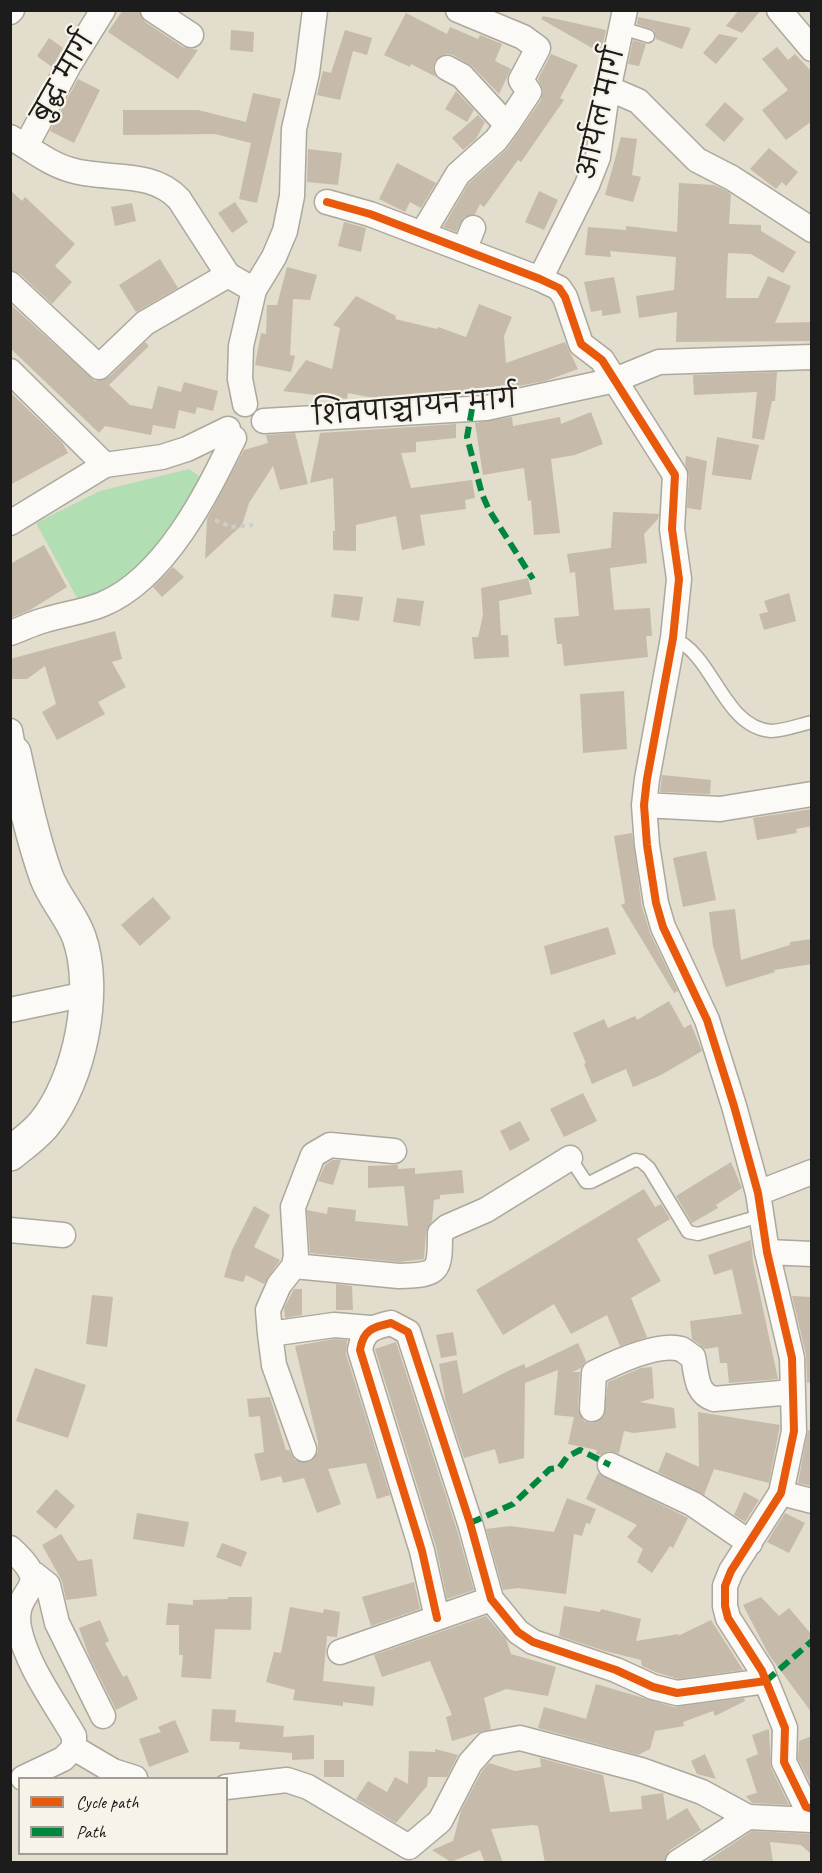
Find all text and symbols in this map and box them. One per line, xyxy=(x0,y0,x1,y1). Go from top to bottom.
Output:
street label: बुद्ध मार्ग xyxy=(26,28,102,128)
street label: आर्यल मार्ग xyxy=(572,45,632,183)
street label: शिवपाञ्चायन मार्ग xyxy=(312,385,518,433)
legend xyxy=(18,1777,228,1855)
text: Cycle path xyxy=(76,1791,138,1813)
text: Path xyxy=(76,1821,106,1843)

